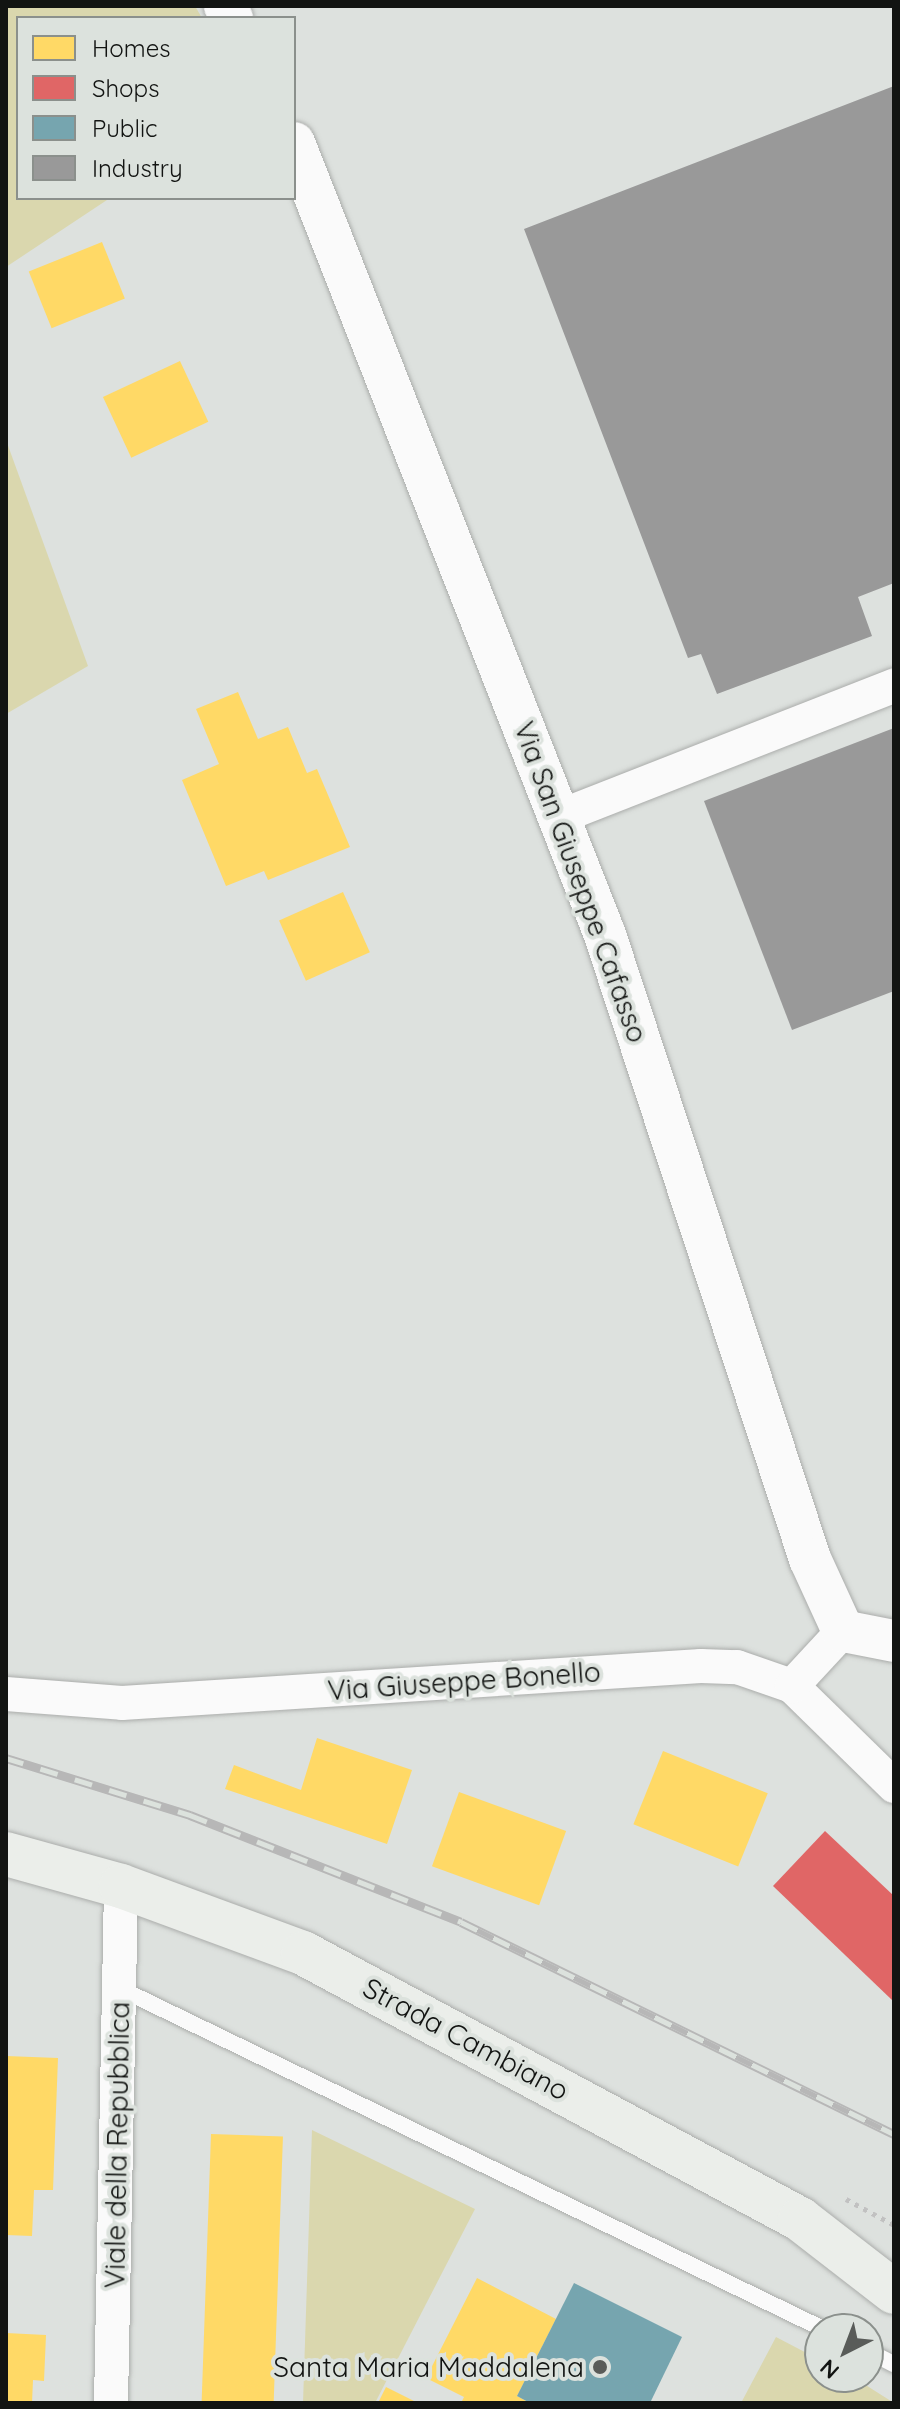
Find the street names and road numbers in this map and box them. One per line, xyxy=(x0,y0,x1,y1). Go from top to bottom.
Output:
street label: Via San Giuseppe Cafasso xyxy=(507,717,655,1047)
street label: Via Giuseppe Bonello xyxy=(326,1655,602,1707)
street label: Strada Cambiano xyxy=(357,1971,575,2107)
street label: Viale della Repubblica xyxy=(98,2001,136,2289)

